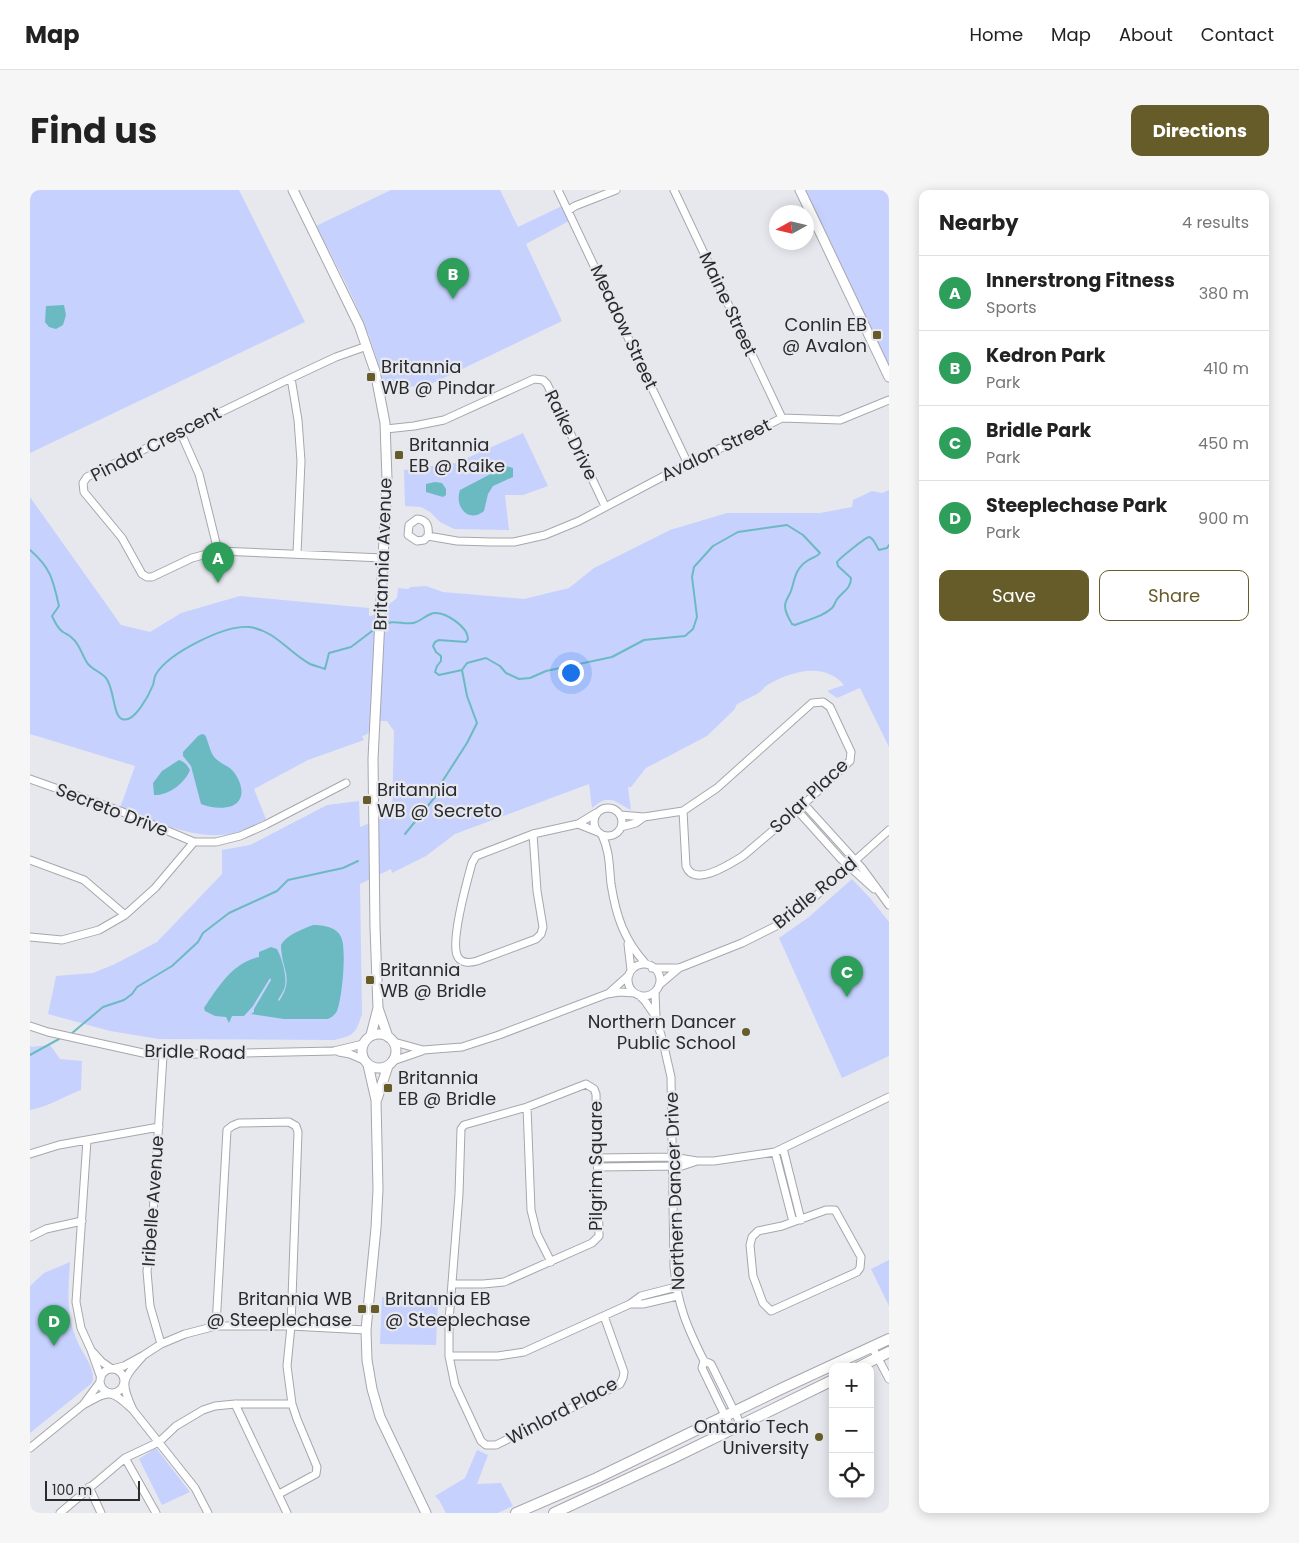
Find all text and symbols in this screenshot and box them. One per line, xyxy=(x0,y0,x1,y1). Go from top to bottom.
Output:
text: Map xyxy=(25,18,80,51)
text: Home xyxy=(969,22,1023,47)
text: Map xyxy=(1051,22,1091,47)
text: About xyxy=(1119,22,1173,47)
text: Contact xyxy=(1201,22,1274,47)
button: Directions xyxy=(1131,105,1269,156)
text: Find us xyxy=(30,106,157,155)
north arrow xyxy=(769,205,814,250)
text: Nearby xyxy=(939,208,1019,237)
text: 4 results xyxy=(1182,211,1249,234)
street label: Maine Street xyxy=(693,248,764,360)
pin: B xyxy=(437,258,469,299)
street label: Meadow Street xyxy=(585,260,664,393)
text: Innerstrong Fitness xyxy=(986,267,1175,294)
text: A xyxy=(949,282,961,305)
text: 380 m xyxy=(1199,282,1249,305)
text: Sports xyxy=(986,296,1037,319)
place label: Conlin EB @ Avalon xyxy=(782,312,867,358)
marker: Conlin EB @ Avalon xyxy=(871,329,883,341)
text: Kedron Park xyxy=(986,342,1106,369)
place label: Britannia WB @ Pindar xyxy=(381,354,495,400)
text: B xyxy=(950,357,960,380)
text: 410 m xyxy=(1203,357,1249,380)
marker: Britannia WB @ Pindar xyxy=(365,371,377,383)
text: Park xyxy=(986,371,1020,394)
street label: Raike Drive xyxy=(539,385,604,484)
street label: Pindar Crescent xyxy=(86,400,225,487)
street label: Avalon Street xyxy=(657,412,775,487)
text: Bridle Park xyxy=(986,417,1091,444)
place label: Britannia EB @ Raike xyxy=(409,432,505,478)
text: C xyxy=(949,432,961,455)
text: 450 m xyxy=(1198,432,1249,455)
text: Park xyxy=(986,446,1020,469)
marker: Britannia EB @ Raike xyxy=(393,449,405,461)
street label: Britannia Avenue xyxy=(367,477,398,631)
text: Steeplechase Park xyxy=(986,492,1167,519)
text: D xyxy=(949,507,961,530)
text: 900 m xyxy=(1198,507,1249,530)
text: Park xyxy=(986,521,1020,544)
pin: A xyxy=(202,542,234,583)
button: Save xyxy=(939,570,1089,621)
button: Share xyxy=(1099,570,1249,621)
your location xyxy=(558,660,584,686)
street label: Solar Place xyxy=(764,753,854,839)
street label: Secreto Drive xyxy=(52,777,172,842)
place label: Britannia WB @ Secreto xyxy=(377,777,502,823)
marker: Britannia WB @ Secreto xyxy=(361,794,373,806)
street label: Bridle Road xyxy=(767,851,862,934)
pin: C xyxy=(831,956,863,997)
place label: Britannia WB @ Bridle xyxy=(380,957,486,1003)
marker: Britannia WB @ Bridle xyxy=(364,974,376,986)
place label: Northern Dancer Public School xyxy=(588,1009,736,1055)
marker: Northern Dancer Public School xyxy=(740,1026,752,1038)
street label: Bridle Road xyxy=(144,1038,246,1065)
place label: Britannia EB @ Bridle xyxy=(398,1065,496,1111)
marker: Britannia EB @ Bridle xyxy=(382,1082,394,1094)
street label: Northern Dancer Drive xyxy=(659,1091,690,1291)
street label: Pilgrim Square xyxy=(583,1101,608,1231)
street label: Iribelle Avenue xyxy=(135,1135,170,1267)
place label: Britannia WB @ Steeplechase xyxy=(207,1286,352,1332)
place label: Britannia EB @ Steeplechase xyxy=(385,1286,530,1332)
marker: Britannia WB @ Steeplechase xyxy=(356,1303,368,1315)
marker: Britannia EB @ Steeplechase xyxy=(369,1303,381,1315)
pin: D xyxy=(38,1305,70,1346)
map controls xyxy=(829,1363,874,1498)
button: + xyxy=(829,1363,874,1408)
street label: Winlord Place xyxy=(502,1371,622,1450)
button: − xyxy=(829,1408,874,1453)
place label: Ontario Tech University xyxy=(694,1414,809,1460)
marker: Ontario Tech University xyxy=(813,1431,825,1443)
button: locate xyxy=(829,1453,874,1498)
scale bar xyxy=(45,1478,140,1501)
text: 100 m xyxy=(52,1480,92,1500)

